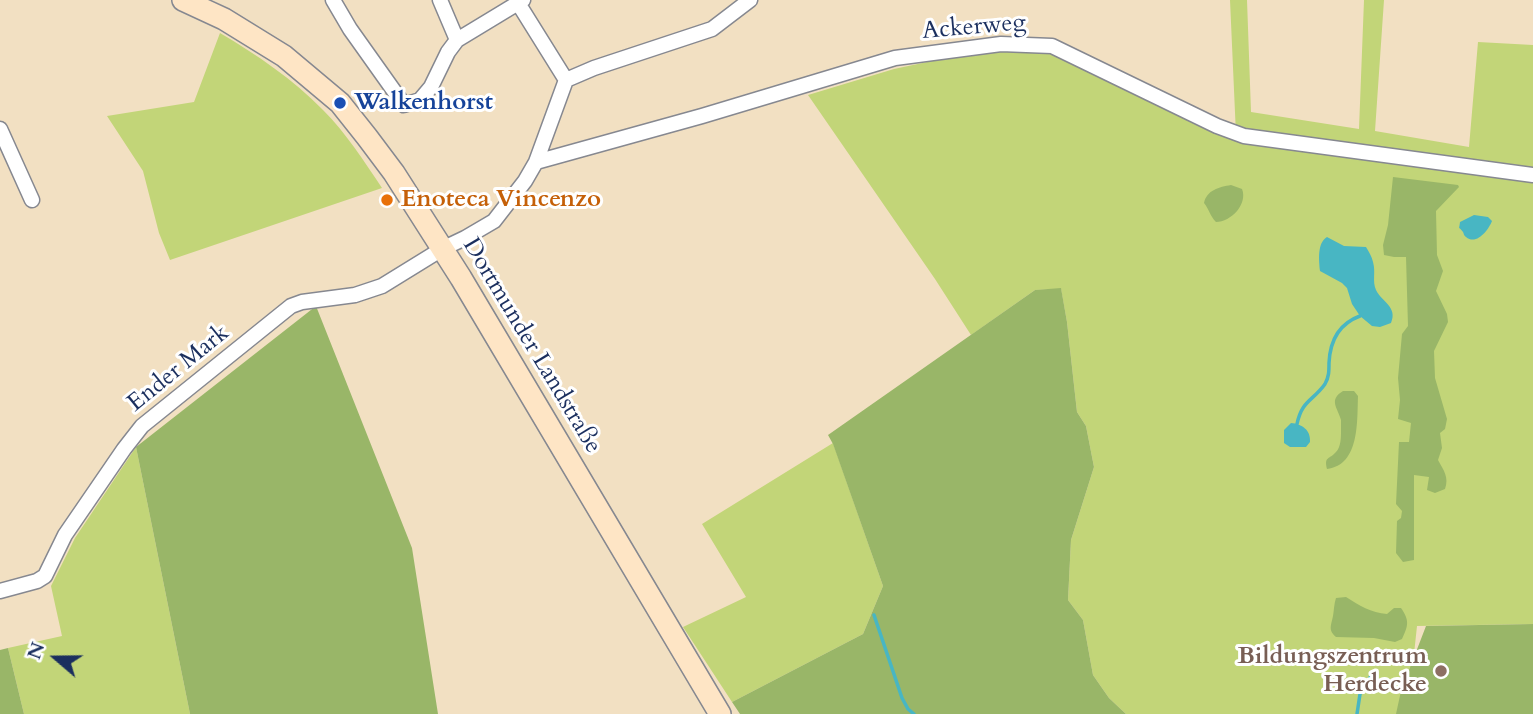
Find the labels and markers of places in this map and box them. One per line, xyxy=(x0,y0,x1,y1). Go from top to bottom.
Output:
place label: Walkenhorst xyxy=(354,89,493,117)
marker: Walkenhorst xyxy=(332,95,348,111)
place label: Enoteca Vincenzo xyxy=(401,186,601,214)
marker: Enoteca Vincenzo xyxy=(379,192,395,208)
place label: Bildungszentrum Herdecke xyxy=(1237,643,1427,699)
marker: Bildungszentrum Herdecke xyxy=(1433,663,1449,679)

